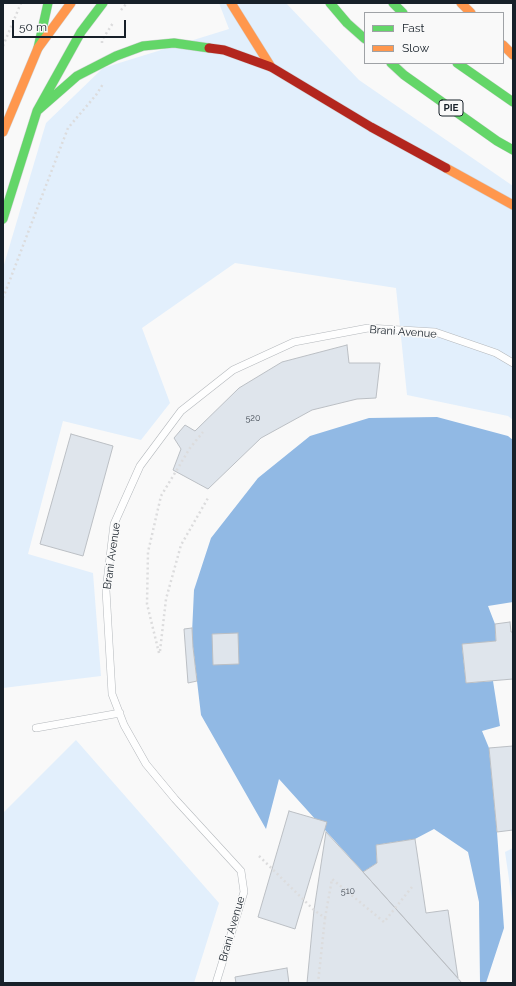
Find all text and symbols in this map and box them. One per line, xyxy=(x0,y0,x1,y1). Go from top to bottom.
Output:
scale bar xyxy=(14,12,128,38)
legend xyxy=(364,12,504,64)
text: 50 m xyxy=(19,20,47,34)
text: Fast xyxy=(402,21,425,35)
text: Slow xyxy=(402,41,429,55)
road number: PIE xyxy=(439,100,463,116)
street label: Brani Avenue xyxy=(369,323,437,341)
house number: 520 xyxy=(245,413,261,423)
street label: Brani Avenue xyxy=(101,522,123,590)
house number: 510 xyxy=(341,886,355,896)
street label: Brani Avenue xyxy=(216,895,248,963)

